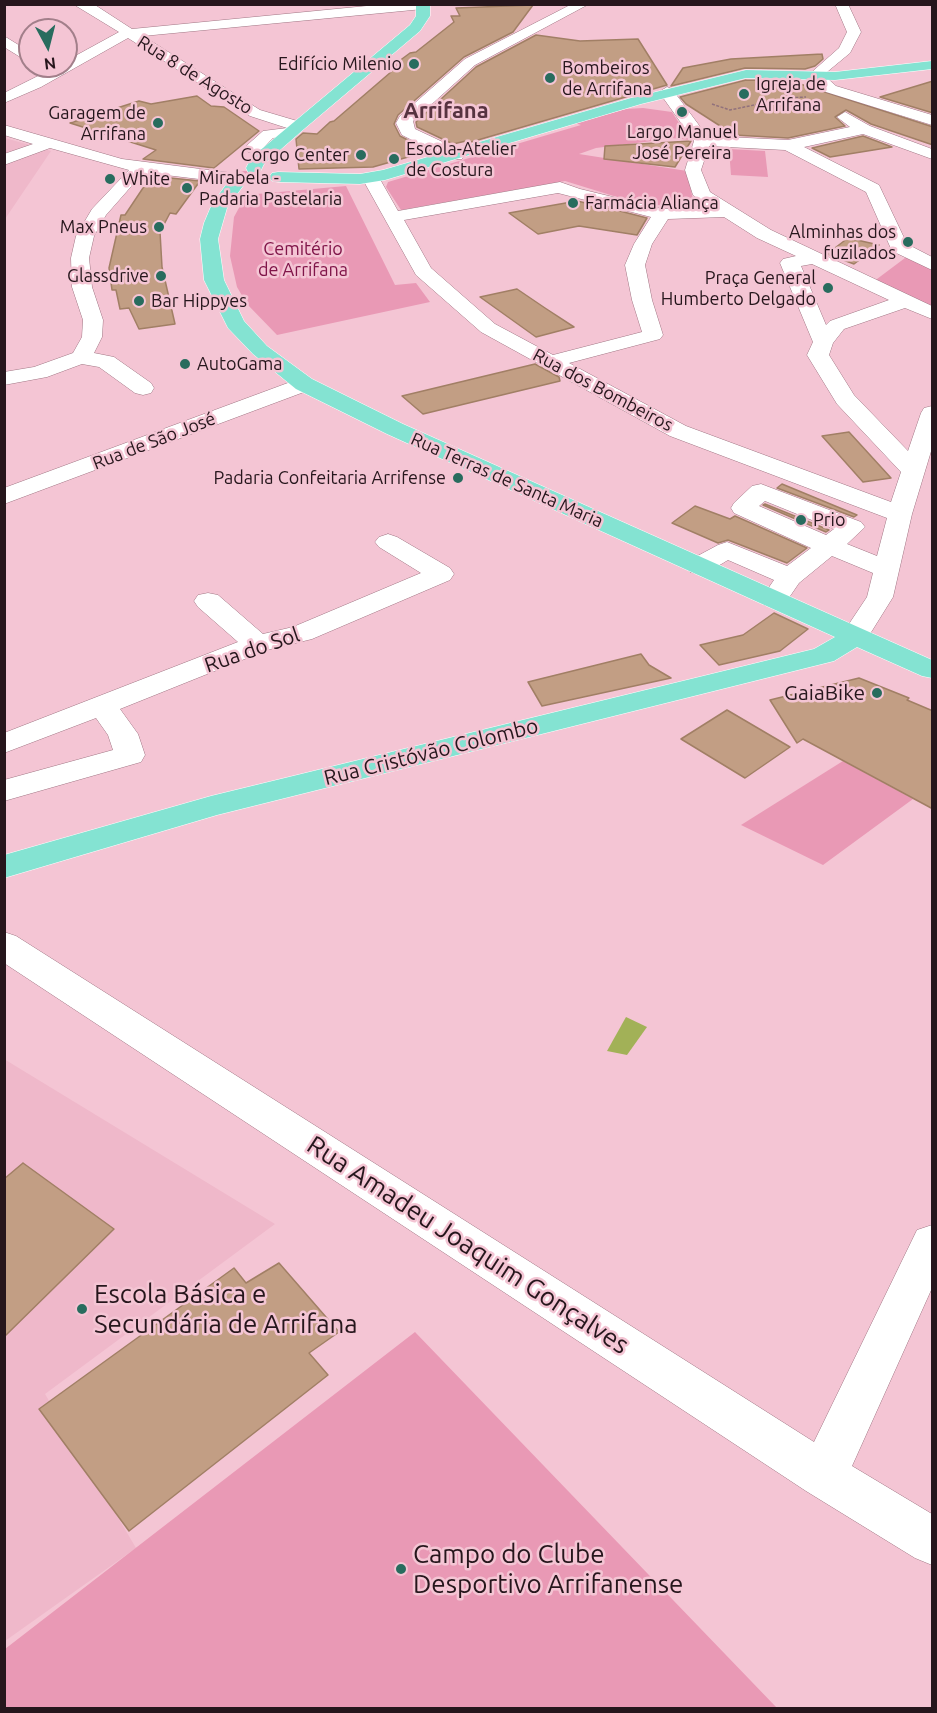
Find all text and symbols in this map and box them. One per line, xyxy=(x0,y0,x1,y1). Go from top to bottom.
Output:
north arrow xyxy=(18,18,78,78)
street label: Rua 8 de Agosto xyxy=(133,31,257,119)
place label: Edifício Milenio xyxy=(278,53,402,75)
text: N xyxy=(43,54,57,74)
marker: Edifício Milenio xyxy=(407,57,421,71)
place label: Bombeiros de Arrifana xyxy=(562,57,652,100)
marker: Bombeiros de Arrifana xyxy=(543,71,557,85)
place label: Igreja de Arrifana xyxy=(756,73,826,116)
marker: Igreja de Arrifana xyxy=(737,87,751,101)
district label: Arrifana xyxy=(403,98,489,124)
place label: Garagem de Arrifana xyxy=(48,102,146,144)
marker: Largo Manuel José Pereira xyxy=(675,105,689,119)
marker: Garagem de Arrifana xyxy=(151,116,165,130)
place label: Largo Manuel José Pereira xyxy=(627,121,737,164)
place label: Escola-Atelier de Costura xyxy=(406,138,516,180)
place label: Corgo Center xyxy=(241,144,349,166)
marker: Corgo Center xyxy=(354,148,368,162)
marker: Escola-Atelier de Costura xyxy=(387,152,401,166)
place label: Mirabela - Padaria Pastelaria xyxy=(199,167,342,210)
place label: White xyxy=(122,168,170,190)
marker: White xyxy=(103,172,117,186)
marker: Mirabela - Padaria Pastelaria xyxy=(180,181,194,195)
place label: Farmácia Aliança xyxy=(585,192,719,214)
marker: Farmácia Aliança xyxy=(566,196,580,210)
place label: Max Pneus xyxy=(60,216,147,238)
marker: Max Pneus xyxy=(152,220,166,234)
place label: Alminhas dos fuzilados xyxy=(789,221,896,264)
marker: Alminhas dos fuzilados xyxy=(901,235,915,249)
park label: Cemitério de Arrifana xyxy=(258,238,348,280)
place label: Glassdrive xyxy=(67,265,149,287)
place label: Praça General Humberto Delgado xyxy=(661,267,816,310)
marker: Glassdrive xyxy=(154,269,168,283)
marker: Praça General Humberto Delgado xyxy=(821,281,835,295)
place label: Bar Hippyes xyxy=(151,290,247,312)
marker: Bar Hippyes xyxy=(132,294,146,308)
street label: Rua dos Bombeiros xyxy=(529,344,677,436)
place label: AutoGama xyxy=(197,353,283,375)
marker: AutoGama xyxy=(178,357,192,371)
street label: Rua de São José xyxy=(89,408,219,474)
street label: Rua Terras de Santa Maria xyxy=(408,428,606,532)
place label: Padaria Confeitaria Arrifense xyxy=(213,467,446,489)
marker: Padaria Confeitaria Arrifense xyxy=(451,471,465,485)
place label: Prio xyxy=(813,509,845,531)
marker: Prio xyxy=(794,513,808,527)
street label: Rua do Sol xyxy=(201,622,303,678)
place label: GaiaBike xyxy=(784,680,865,706)
marker: GaiaBike xyxy=(870,686,884,700)
street label: Rua Cristóvão Colombo xyxy=(321,713,541,791)
street label: Rua Amadeu Joaquim Gonçalves xyxy=(301,1129,635,1361)
place label: Escola Básica e Secundária de Arrifana xyxy=(94,1278,358,1340)
marker: Escola Básica e Secundária de Arrifana xyxy=(75,1302,89,1316)
place label: Campo do Clube Desportivo Arrifanense xyxy=(413,1538,683,1600)
marker: Campo do Clube Desportivo Arrifanense xyxy=(394,1562,408,1576)

